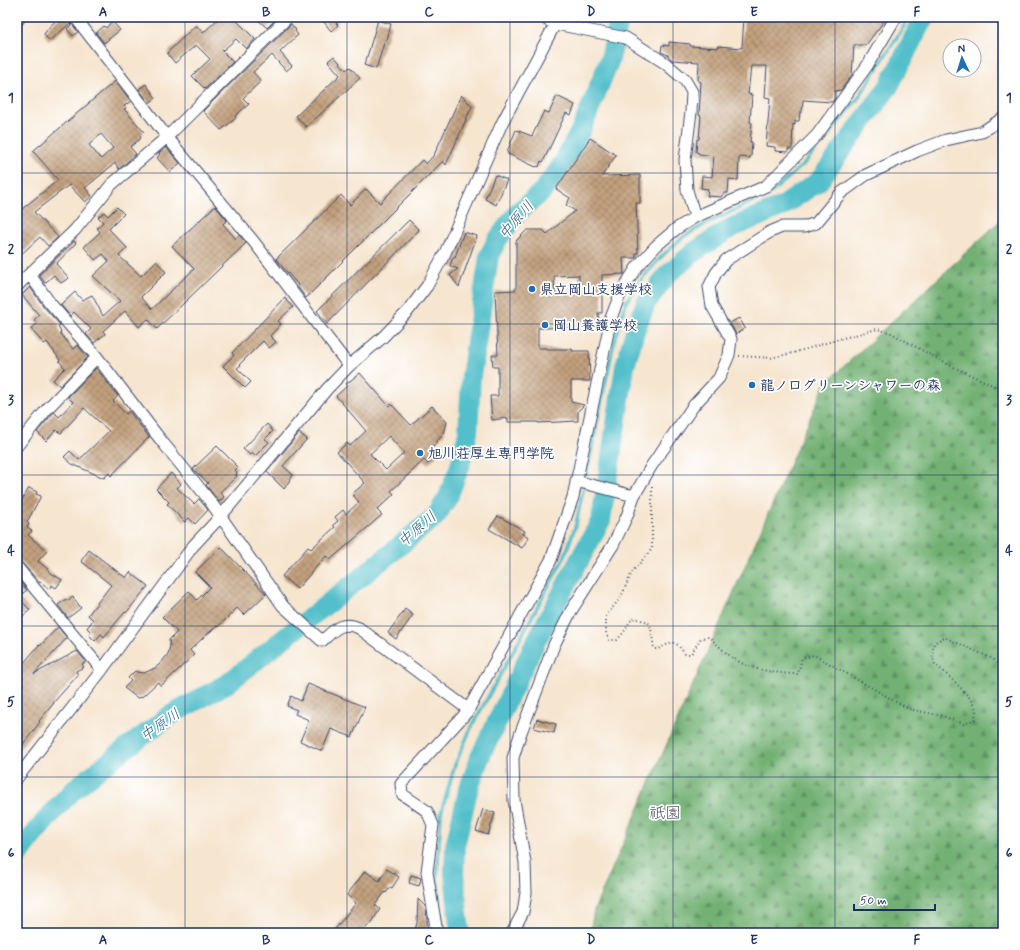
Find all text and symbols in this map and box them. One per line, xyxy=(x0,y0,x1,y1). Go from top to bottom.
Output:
text: A xyxy=(99,4,107,21)
text: B xyxy=(262,4,271,21)
text: C xyxy=(424,4,434,21)
text: D xyxy=(587,4,596,21)
text: E xyxy=(750,4,758,21)
text: F xyxy=(914,4,921,21)
north arrow xyxy=(942,38,982,78)
text: N xyxy=(957,42,966,56)
text: 1 xyxy=(8,90,14,107)
text: 1 xyxy=(1006,90,1012,107)
water label: 中原川 xyxy=(494,197,539,244)
text: 2 xyxy=(8,241,15,258)
text: 2 xyxy=(1006,241,1013,258)
place label: 県立岡山支援学校 xyxy=(540,281,652,299)
marker: 県立岡山支援学校 xyxy=(527,284,537,294)
place label: 岡山養護学校 xyxy=(553,317,637,335)
marker: 岡山養護学校 xyxy=(540,320,550,330)
place label: 龍ノ口グリーンシャワーの森 xyxy=(760,377,941,395)
marker: 龍ノ口グリーンシャワーの森 xyxy=(747,380,757,390)
text: 3 xyxy=(8,392,14,409)
text: 3 xyxy=(1006,392,1012,409)
place label: 旭川荘厚生専門学院 xyxy=(428,445,554,463)
marker: 旭川荘厚生専門学院 xyxy=(415,448,425,458)
water label: 中原川 xyxy=(394,507,441,552)
text: 4 xyxy=(7,543,15,560)
text: 4 xyxy=(1005,543,1013,560)
text: 5 xyxy=(7,694,15,711)
text: 5 xyxy=(1005,694,1013,711)
water label: 中原川 xyxy=(136,705,185,747)
district label: 祇園 xyxy=(649,803,681,824)
text: 6 xyxy=(8,845,15,862)
text: 6 xyxy=(1006,845,1013,862)
scale bar xyxy=(854,886,935,912)
text: 50 m xyxy=(860,893,887,909)
text: A xyxy=(99,932,107,949)
text: B xyxy=(262,932,271,949)
text: C xyxy=(424,932,434,949)
text: D xyxy=(587,932,596,949)
text: E xyxy=(750,932,758,949)
text: F xyxy=(914,932,921,949)

